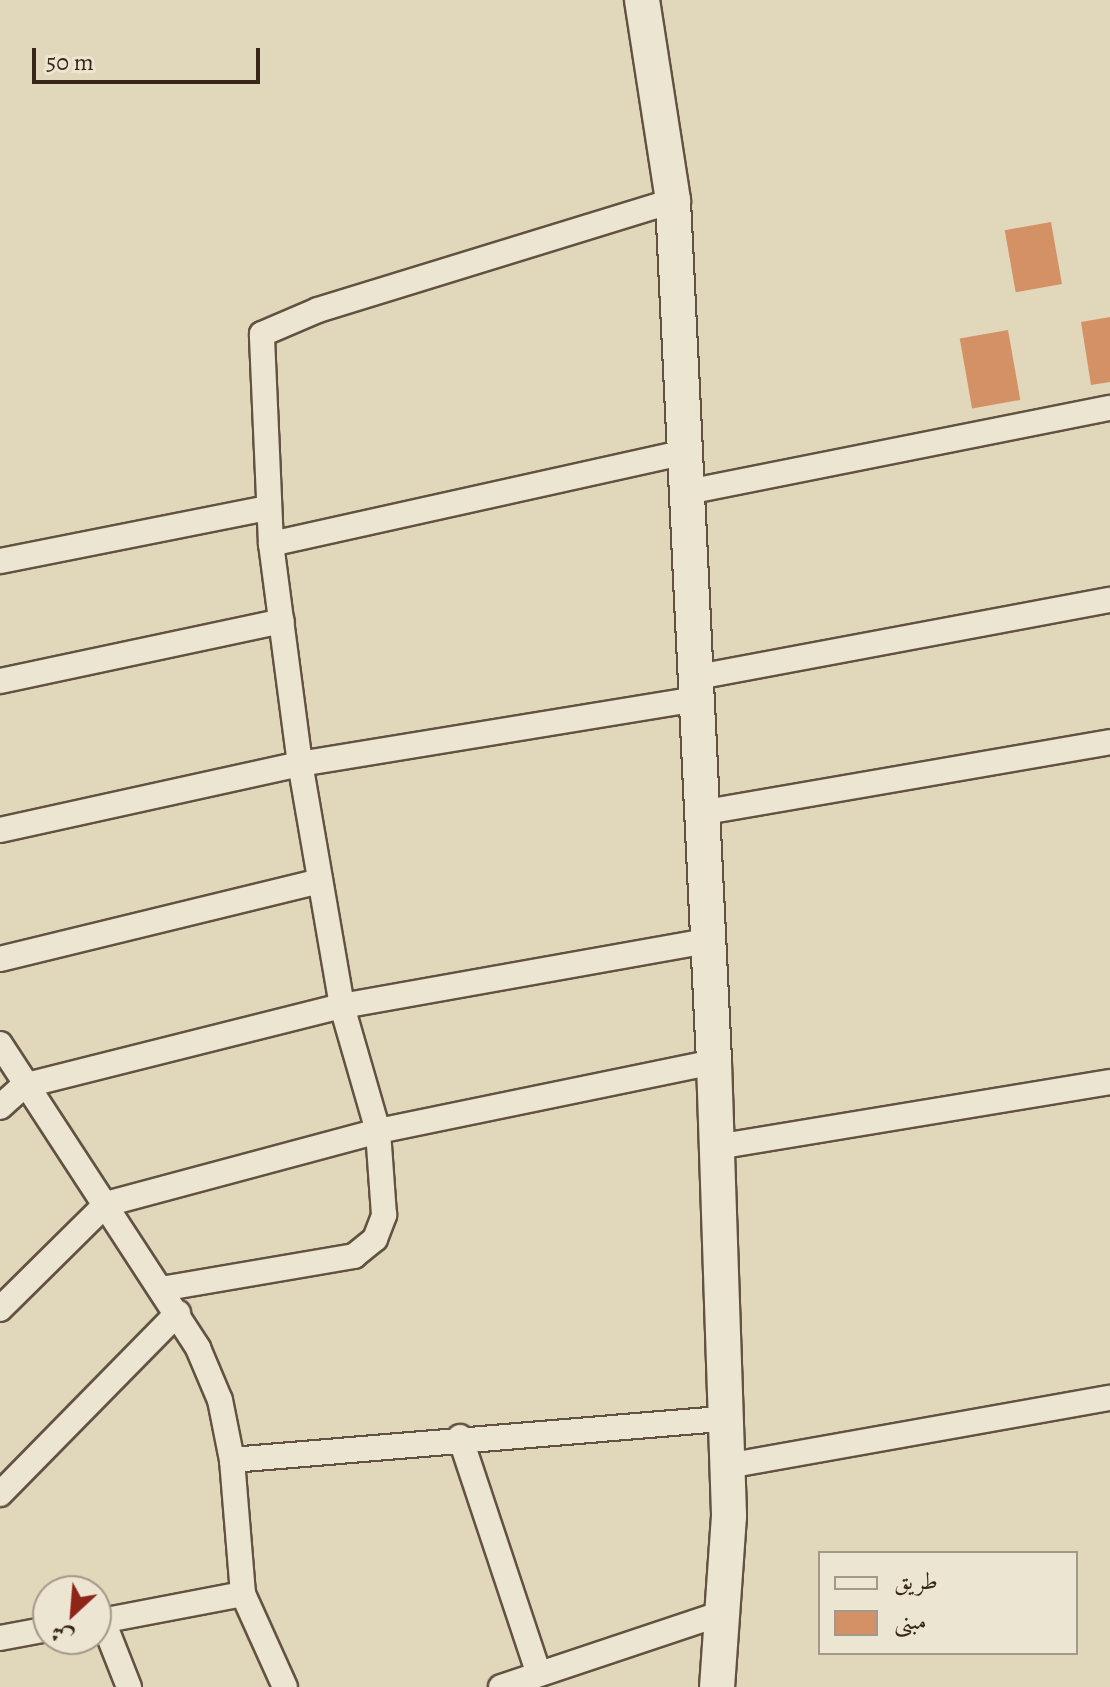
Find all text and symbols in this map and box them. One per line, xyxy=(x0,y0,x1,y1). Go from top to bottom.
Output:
scale bar xyxy=(36,32,264,82)
text: 50 m xyxy=(46,46,94,78)
legend xyxy=(818,1551,1078,1655)
text: طريق xyxy=(894,1565,938,1597)
north arrow xyxy=(32,1575,112,1655)
text: مبنى xyxy=(894,1605,927,1637)
text: ش xyxy=(46,1617,79,1653)

